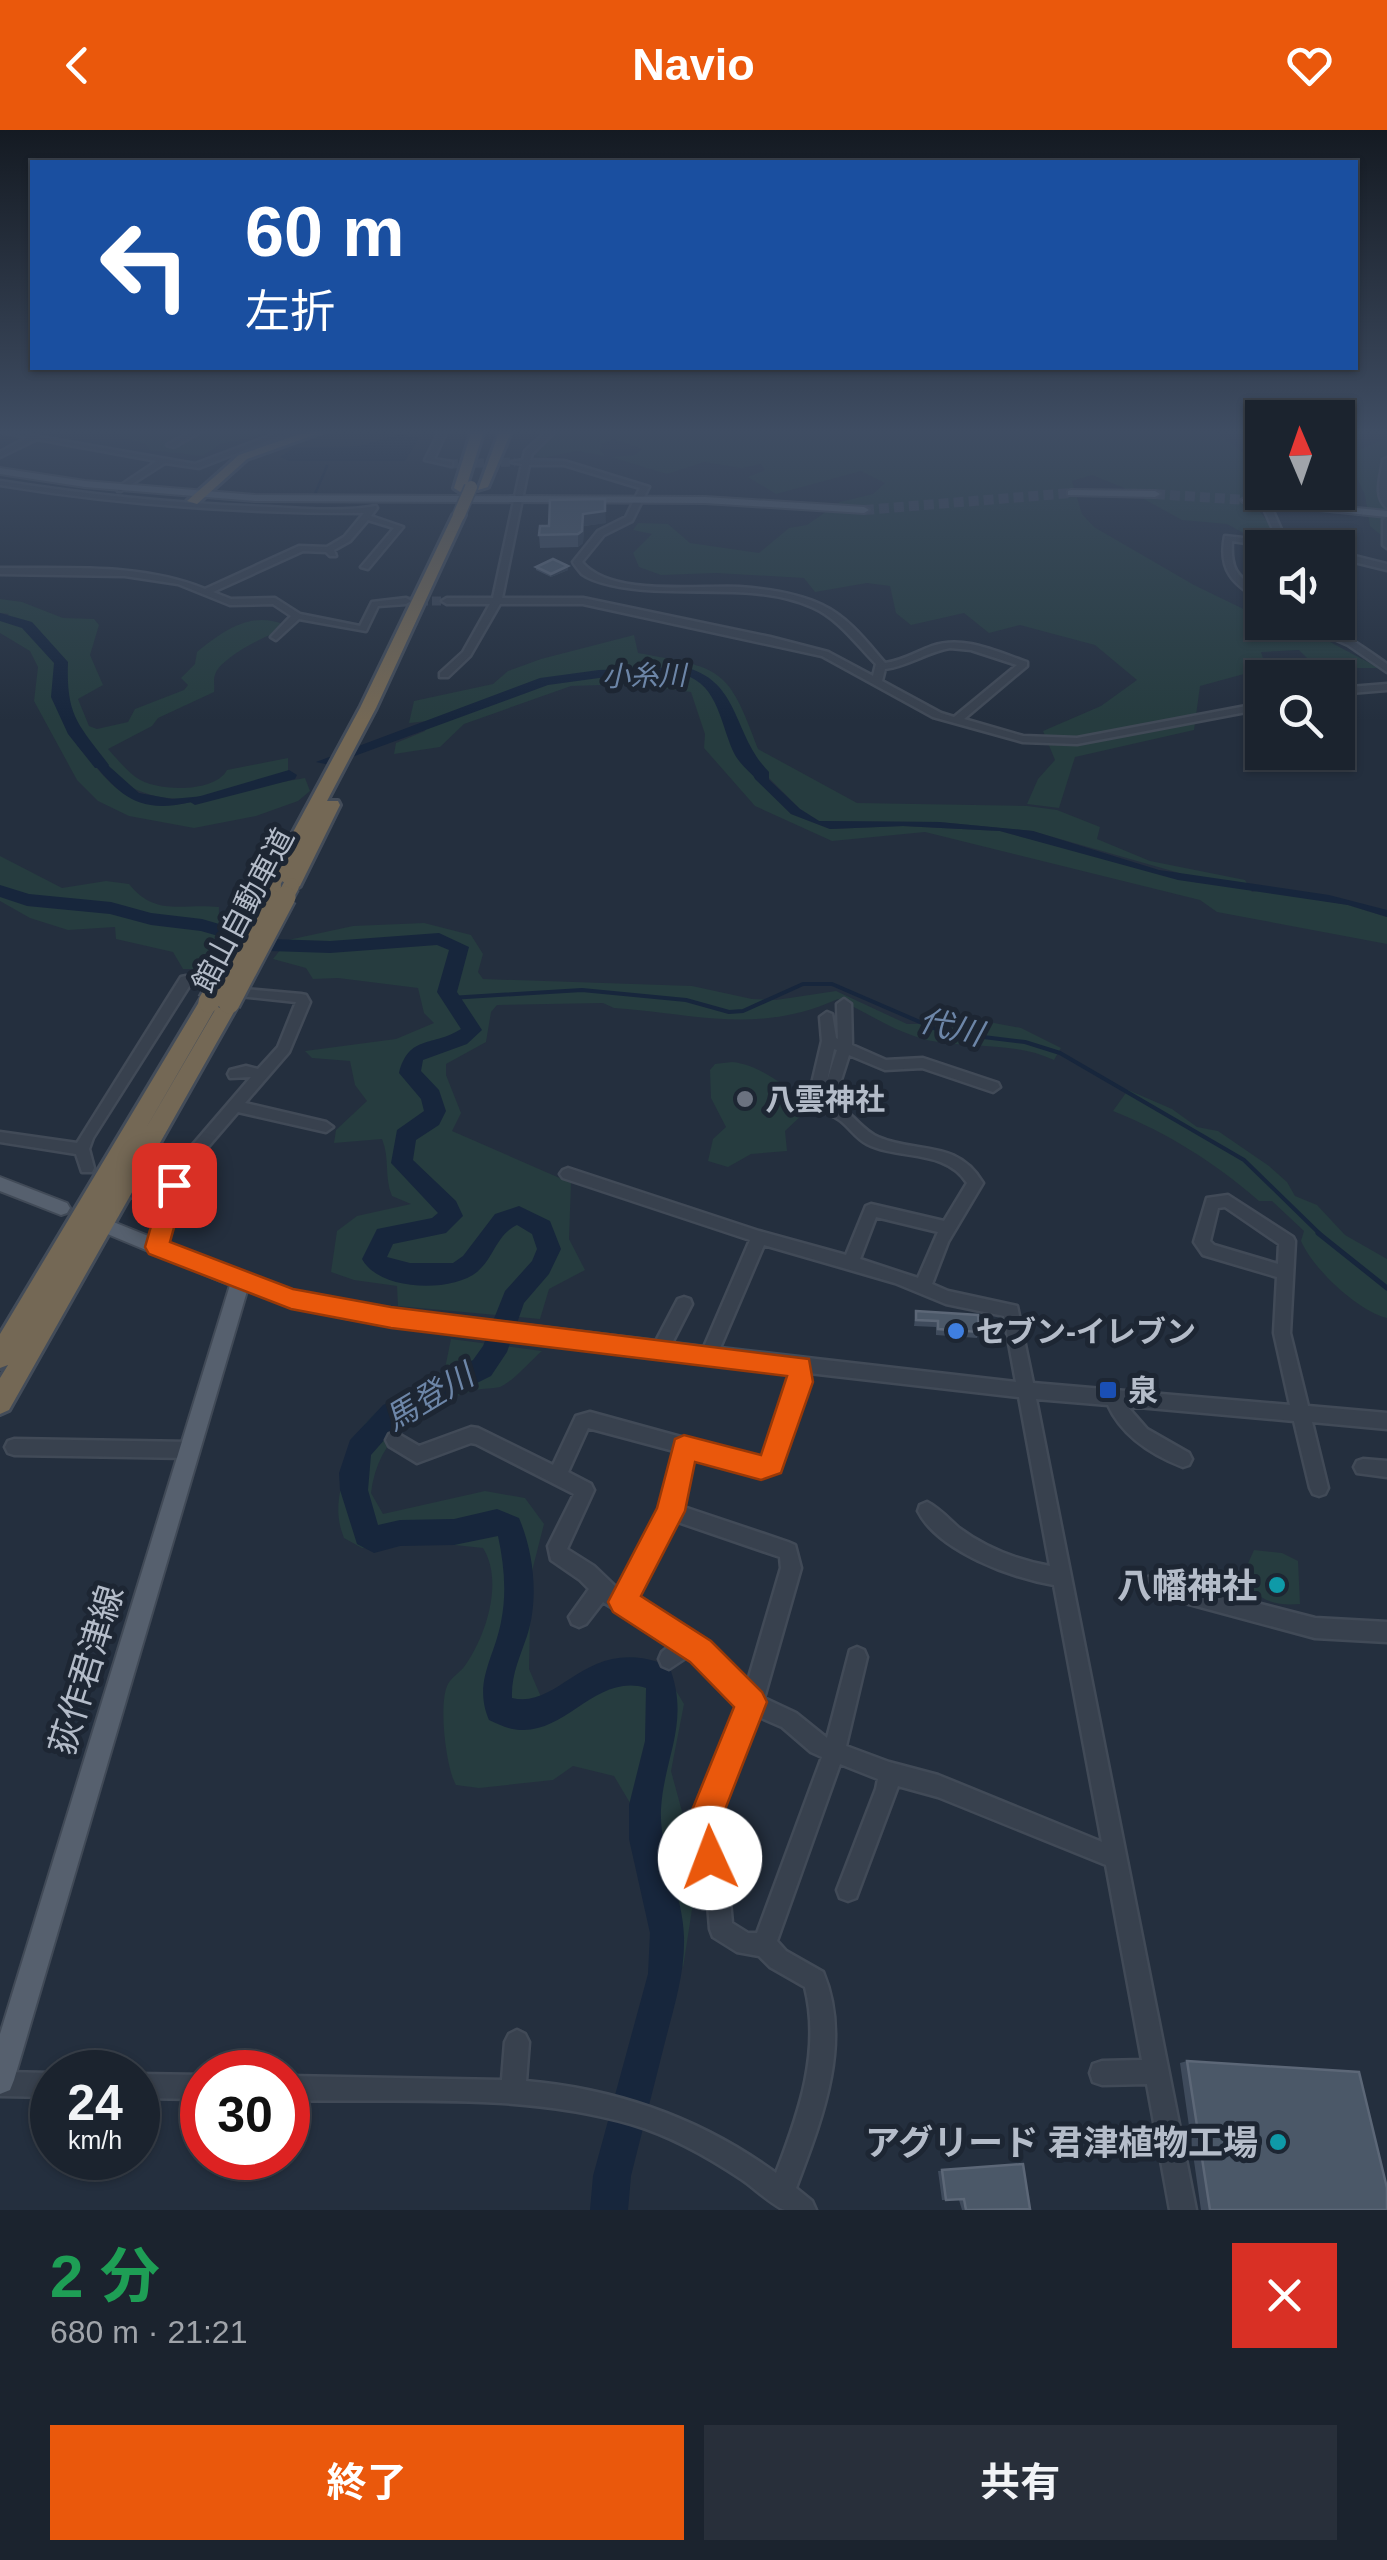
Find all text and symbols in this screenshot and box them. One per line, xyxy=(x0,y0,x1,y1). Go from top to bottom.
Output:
icon: back xyxy=(50,38,105,93)
icon: heart xyxy=(1282,38,1337,93)
text: Navio xyxy=(632,39,755,90)
text: 60 m xyxy=(245,193,405,271)
icon: left xyxy=(80,200,210,330)
text: 左折 xyxy=(245,286,335,337)
north arrow xyxy=(1245,400,1355,510)
map controls xyxy=(1245,400,1355,770)
button: sound xyxy=(1245,530,1355,640)
water label: 小糸川 xyxy=(602,660,689,692)
button: search xyxy=(1245,660,1355,770)
street label: 館山自動車道 xyxy=(186,823,300,997)
water label: 代川 xyxy=(916,1002,989,1053)
place label: 八雲神社 xyxy=(765,1083,885,1116)
marker: 八雲神社 xyxy=(734,1088,756,1110)
pin xyxy=(132,1143,217,1228)
icon: arrive xyxy=(147,1158,202,1213)
place label: セブン-イレブン xyxy=(976,1315,1196,1348)
marker: セブン-イレブン xyxy=(945,1320,967,1342)
water label: 馬登川 xyxy=(379,1355,482,1437)
place label: 泉 xyxy=(1128,1374,1158,1407)
marker: 泉 xyxy=(1097,1379,1119,1401)
place label: 八幡神社 xyxy=(1117,1566,1257,1605)
marker: 八幡神社 xyxy=(1266,1574,1288,1596)
street label: 荻作君津線 xyxy=(42,1581,130,1759)
position arrow xyxy=(658,1806,762,1910)
speed limit sign: 30 xyxy=(180,2050,310,2180)
text: 24 xyxy=(67,2075,123,2131)
place label: アグリード 君津植物工場 xyxy=(865,2123,1258,2162)
text: km/h xyxy=(68,2126,122,2154)
marker: アグリード 君津植物工場 xyxy=(1267,2131,1289,2153)
text: 2 分 xyxy=(50,2243,160,2310)
button: close xyxy=(1232,2243,1337,2348)
text: 680 m · 21:21 xyxy=(50,2314,247,2350)
button: 終了 xyxy=(50,2425,684,2540)
button: 共有 xyxy=(704,2425,1337,2540)

